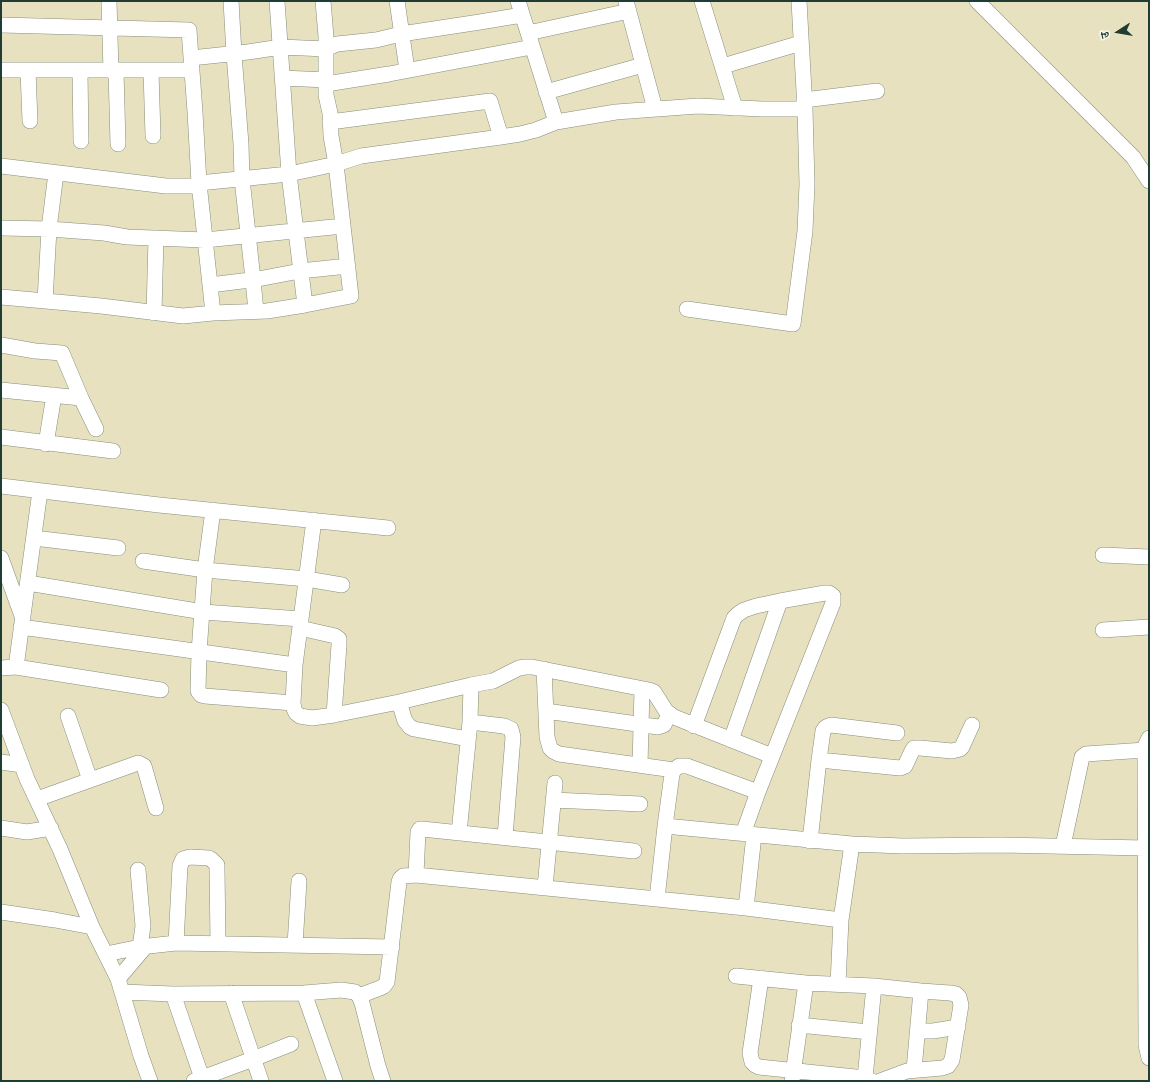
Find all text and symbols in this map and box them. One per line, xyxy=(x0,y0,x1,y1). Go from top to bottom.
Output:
north arrow xyxy=(1098,12,1138,52)
text: उ xyxy=(1098,30,1115,39)

